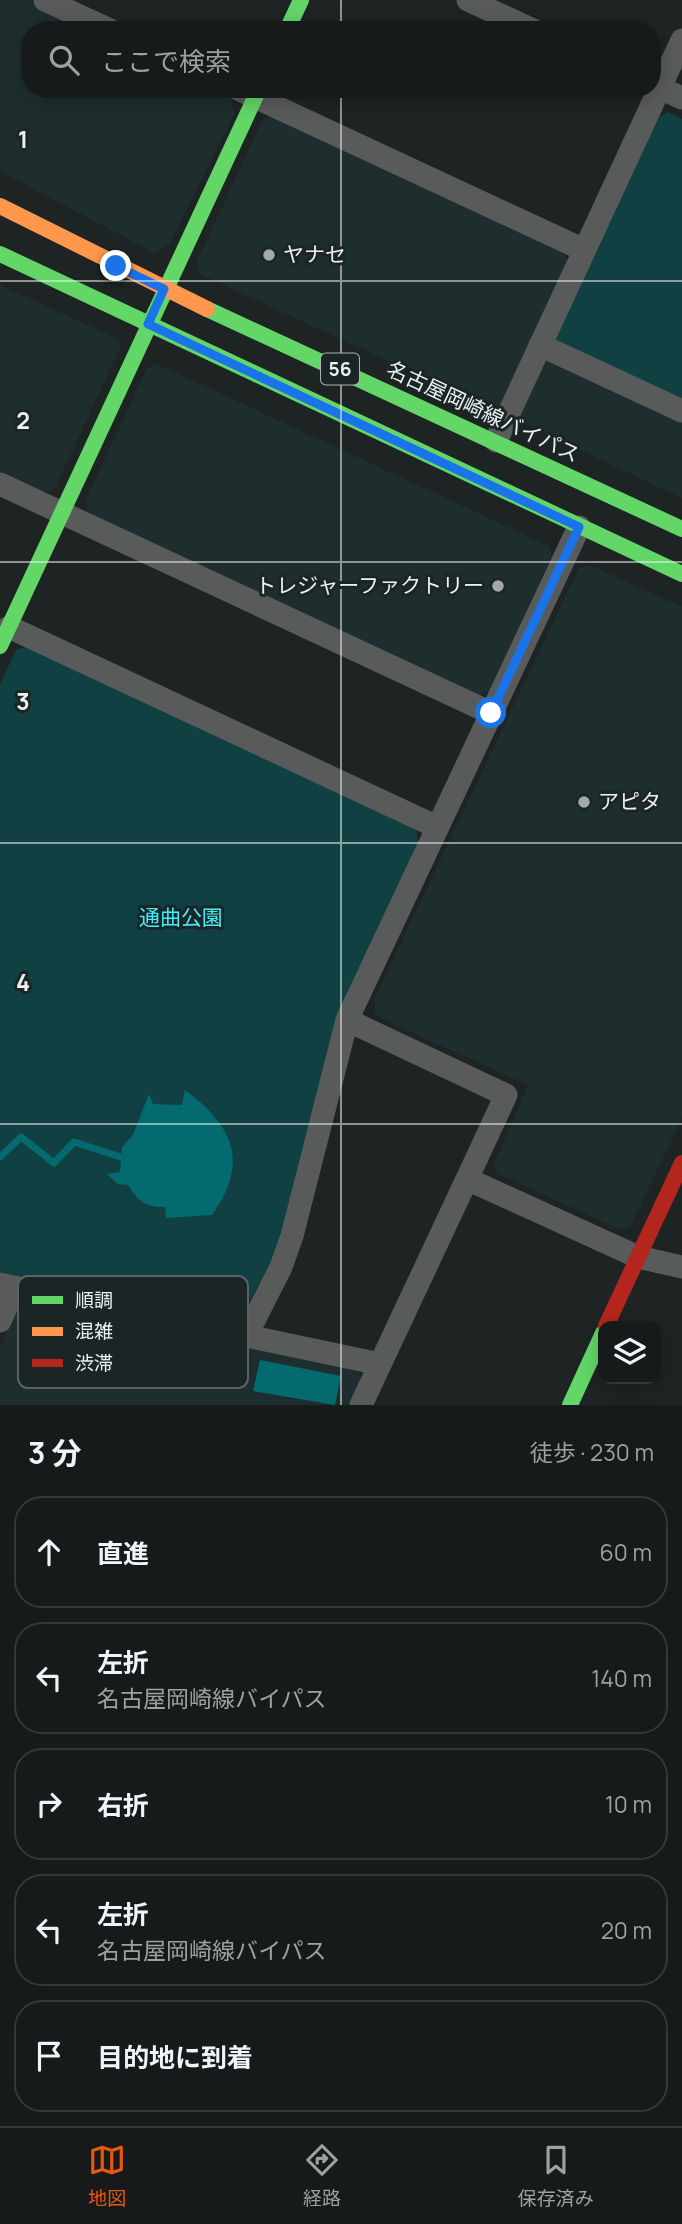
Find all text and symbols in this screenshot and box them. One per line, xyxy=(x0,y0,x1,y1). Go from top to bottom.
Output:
search box xyxy=(21,21,661,98)
icon: search xyxy=(45,41,83,79)
text: ここで検索 xyxy=(101,43,231,79)
text: 1 xyxy=(18,123,28,155)
place label: ヤナセ xyxy=(283,240,346,268)
marker: ヤナセ xyxy=(261,247,277,263)
route end xyxy=(100,250,131,281)
road number: 56 xyxy=(321,354,359,384)
street label: 名古屋岡崎線バイパス xyxy=(383,354,584,468)
text: 2 xyxy=(16,404,30,436)
place label: トレジャーファクトリー xyxy=(255,571,484,599)
marker: トレジャーファクトリー xyxy=(490,578,506,594)
text: 3 xyxy=(16,685,30,717)
route start xyxy=(475,697,506,728)
place label: アピタ xyxy=(598,787,661,815)
marker: アピタ xyxy=(576,794,592,810)
park label: 通曲公園 xyxy=(139,903,223,931)
text: 4 xyxy=(16,966,30,998)
legend xyxy=(18,1276,248,1388)
text: 順調 xyxy=(75,1287,113,1313)
text: 混雑 xyxy=(75,1318,113,1344)
map controls xyxy=(598,1321,661,1384)
button: layers xyxy=(598,1321,661,1384)
text: 渋滞 xyxy=(75,1350,113,1376)
text: 3 分 xyxy=(28,1432,81,1473)
text: 徒歩 · 230 m xyxy=(530,1436,654,1468)
icon: ahead xyxy=(30,1533,68,1571)
text: 直進 xyxy=(97,1535,149,1571)
text: 60 m xyxy=(600,1536,652,1568)
text: 左折 xyxy=(97,1644,149,1680)
icon: left xyxy=(30,1659,68,1697)
text: 140 m xyxy=(591,1662,652,1694)
text: 名古屋岡崎線バイパス xyxy=(97,1682,327,1714)
icon: right xyxy=(30,1785,68,1823)
text: 右折 xyxy=(97,1787,149,1823)
text: 10 m xyxy=(605,1788,652,1820)
text: 左折 xyxy=(97,1896,149,1932)
icon: left xyxy=(30,1911,68,1949)
text: 20 m xyxy=(601,1914,652,1946)
text: 名古屋岡崎線バイパス xyxy=(97,1934,327,1966)
icon: arrive xyxy=(30,2037,68,2075)
text: 目的地に到着 xyxy=(97,2039,253,2075)
tab: 地図 xyxy=(88,2141,126,2211)
tab: 経路 xyxy=(303,2141,341,2211)
tab: 保存済み xyxy=(518,2141,594,2211)

